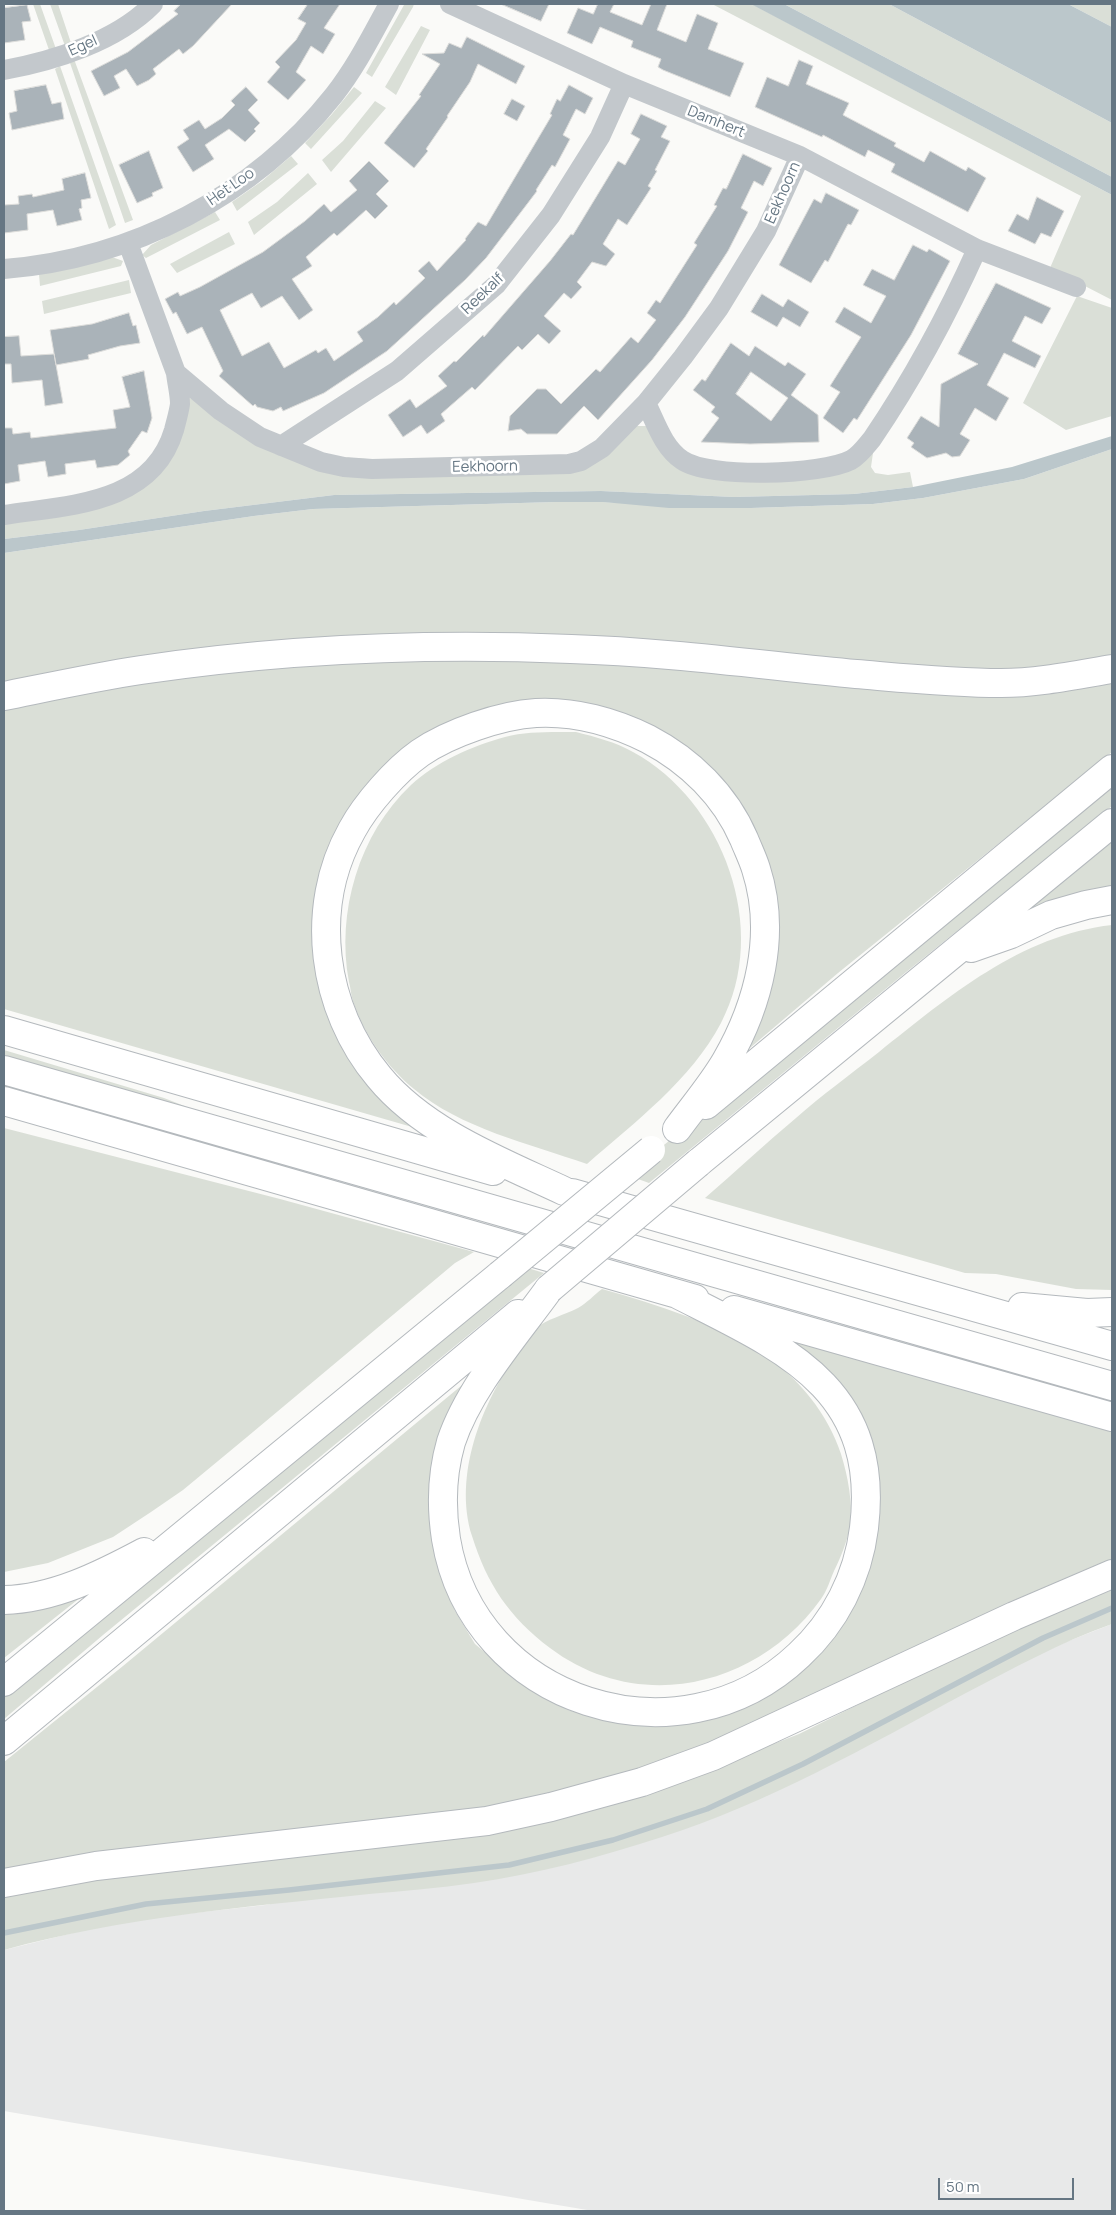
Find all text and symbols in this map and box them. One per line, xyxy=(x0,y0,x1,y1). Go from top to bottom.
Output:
street label: Egel xyxy=(66,32,100,60)
street label: Damhert xyxy=(685,102,747,142)
street label: Eekhoorn xyxy=(761,159,805,227)
street label: Het Loo xyxy=(204,164,258,210)
street label: Reekalf xyxy=(458,270,508,318)
street label: Eekhoorn xyxy=(452,457,518,477)
scale bar xyxy=(941,2168,1077,2200)
text: 50 m xyxy=(946,2176,980,2197)

